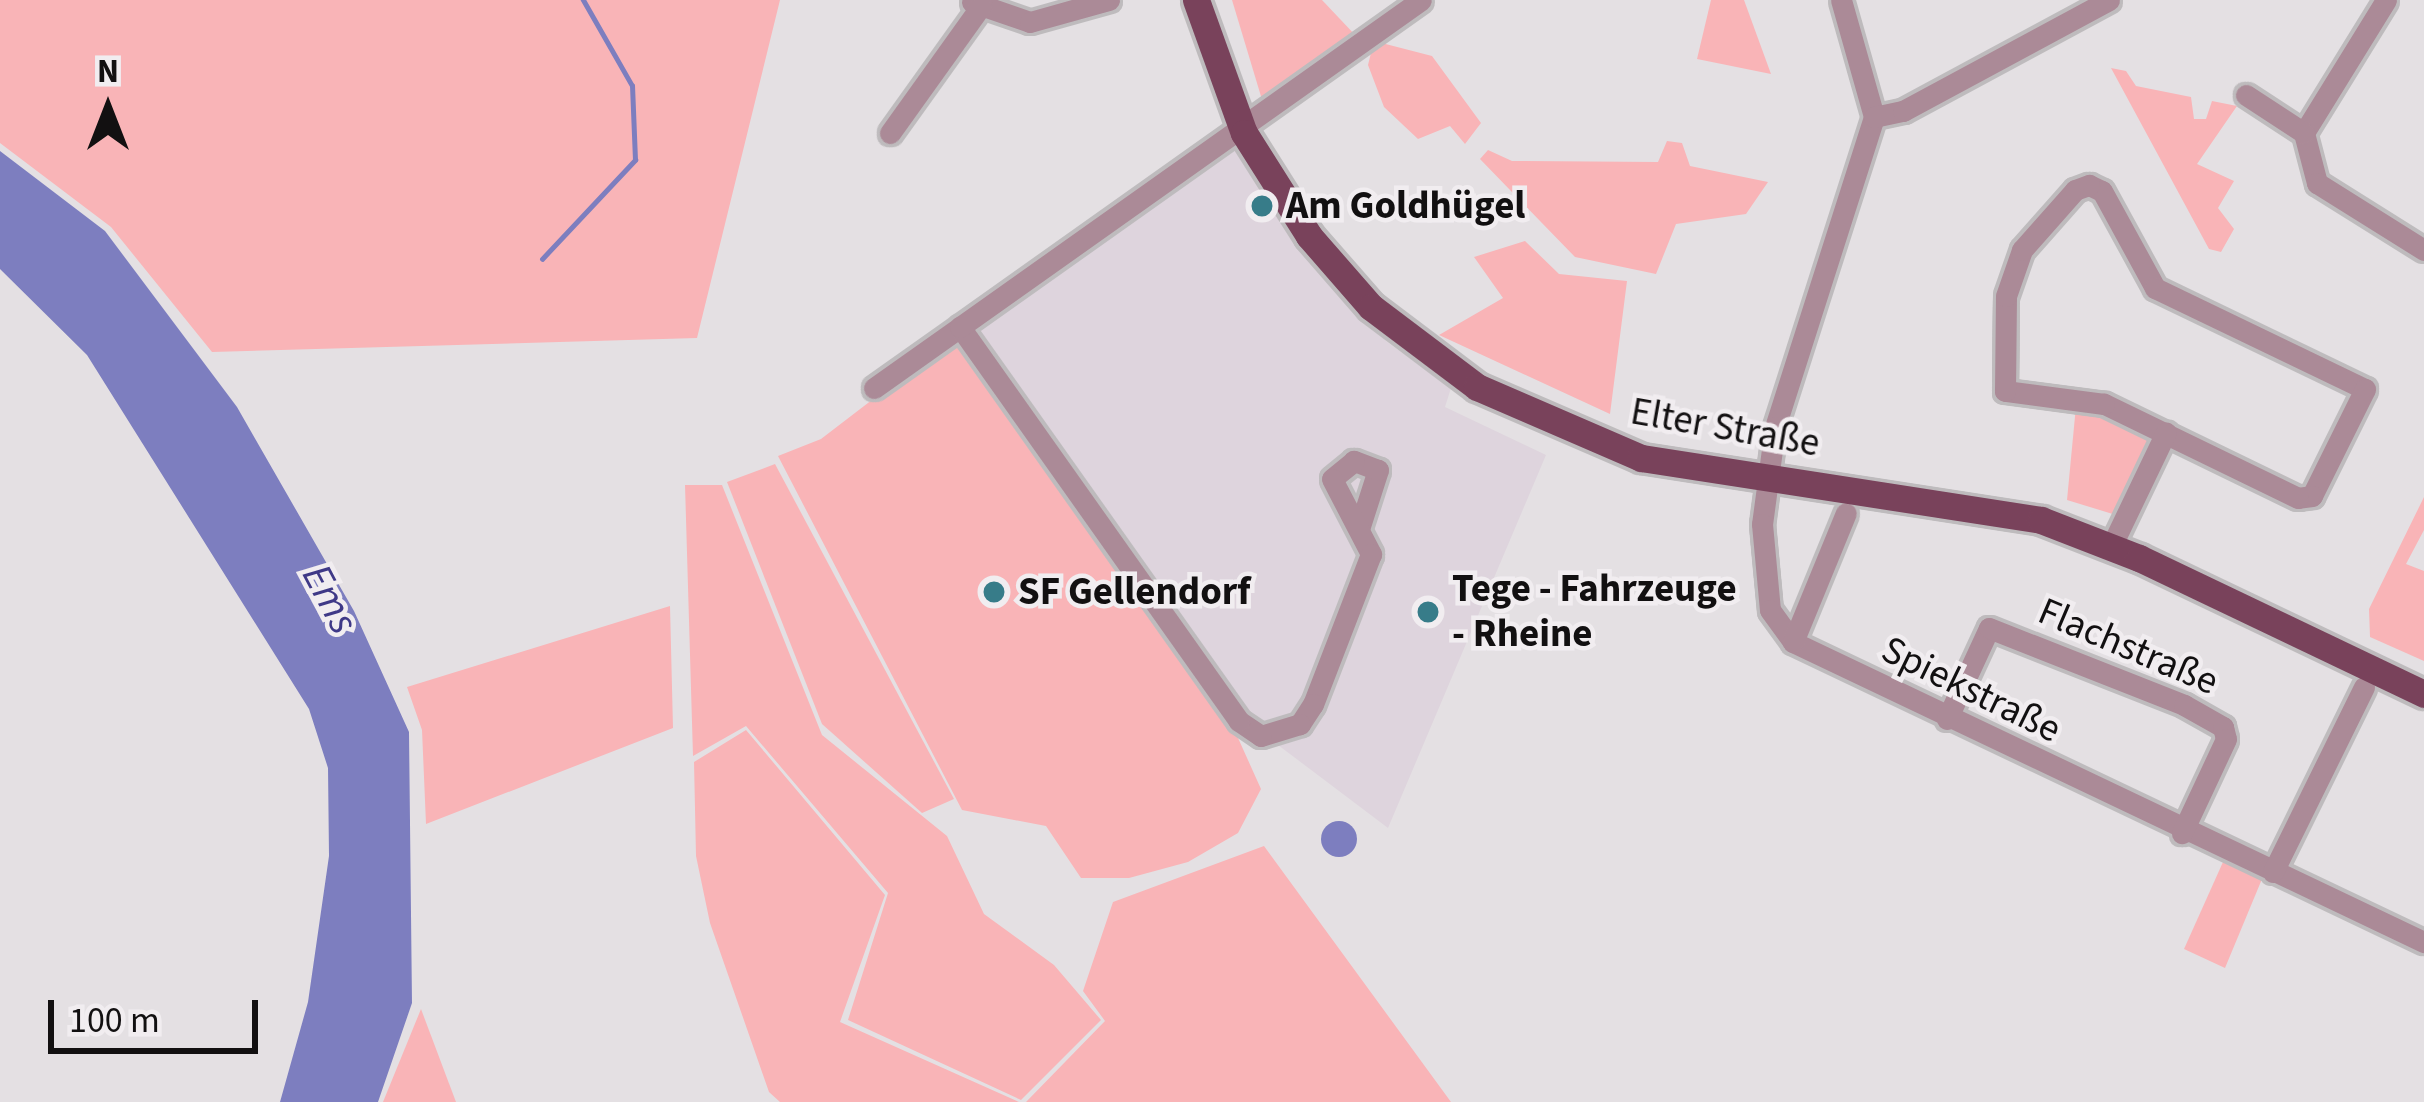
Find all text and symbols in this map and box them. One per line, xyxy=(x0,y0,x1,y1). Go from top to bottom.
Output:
north arrow xyxy=(48,48,168,168)
text: N xyxy=(97,48,119,95)
place label: Am Goldhügel xyxy=(1286,183,1525,229)
marker: Am Goldhügel xyxy=(1249,193,1275,219)
street label: Elter Straße xyxy=(1627,388,1823,468)
water label: Ems xyxy=(291,556,369,642)
place label: Tege - Fahrzeuge - Rheine xyxy=(1452,567,1737,658)
place label: SF Gellendorf xyxy=(1018,569,1251,615)
marker: SF Gellendorf xyxy=(981,579,1007,605)
street label: Flachstraße xyxy=(2031,588,2225,706)
marker: Tege - Fahrzeuge - Rheine xyxy=(1415,599,1441,625)
street label: Spiekstraße xyxy=(1874,627,2068,753)
scale bar xyxy=(54,976,264,1050)
text: 100 m xyxy=(69,995,160,1046)

